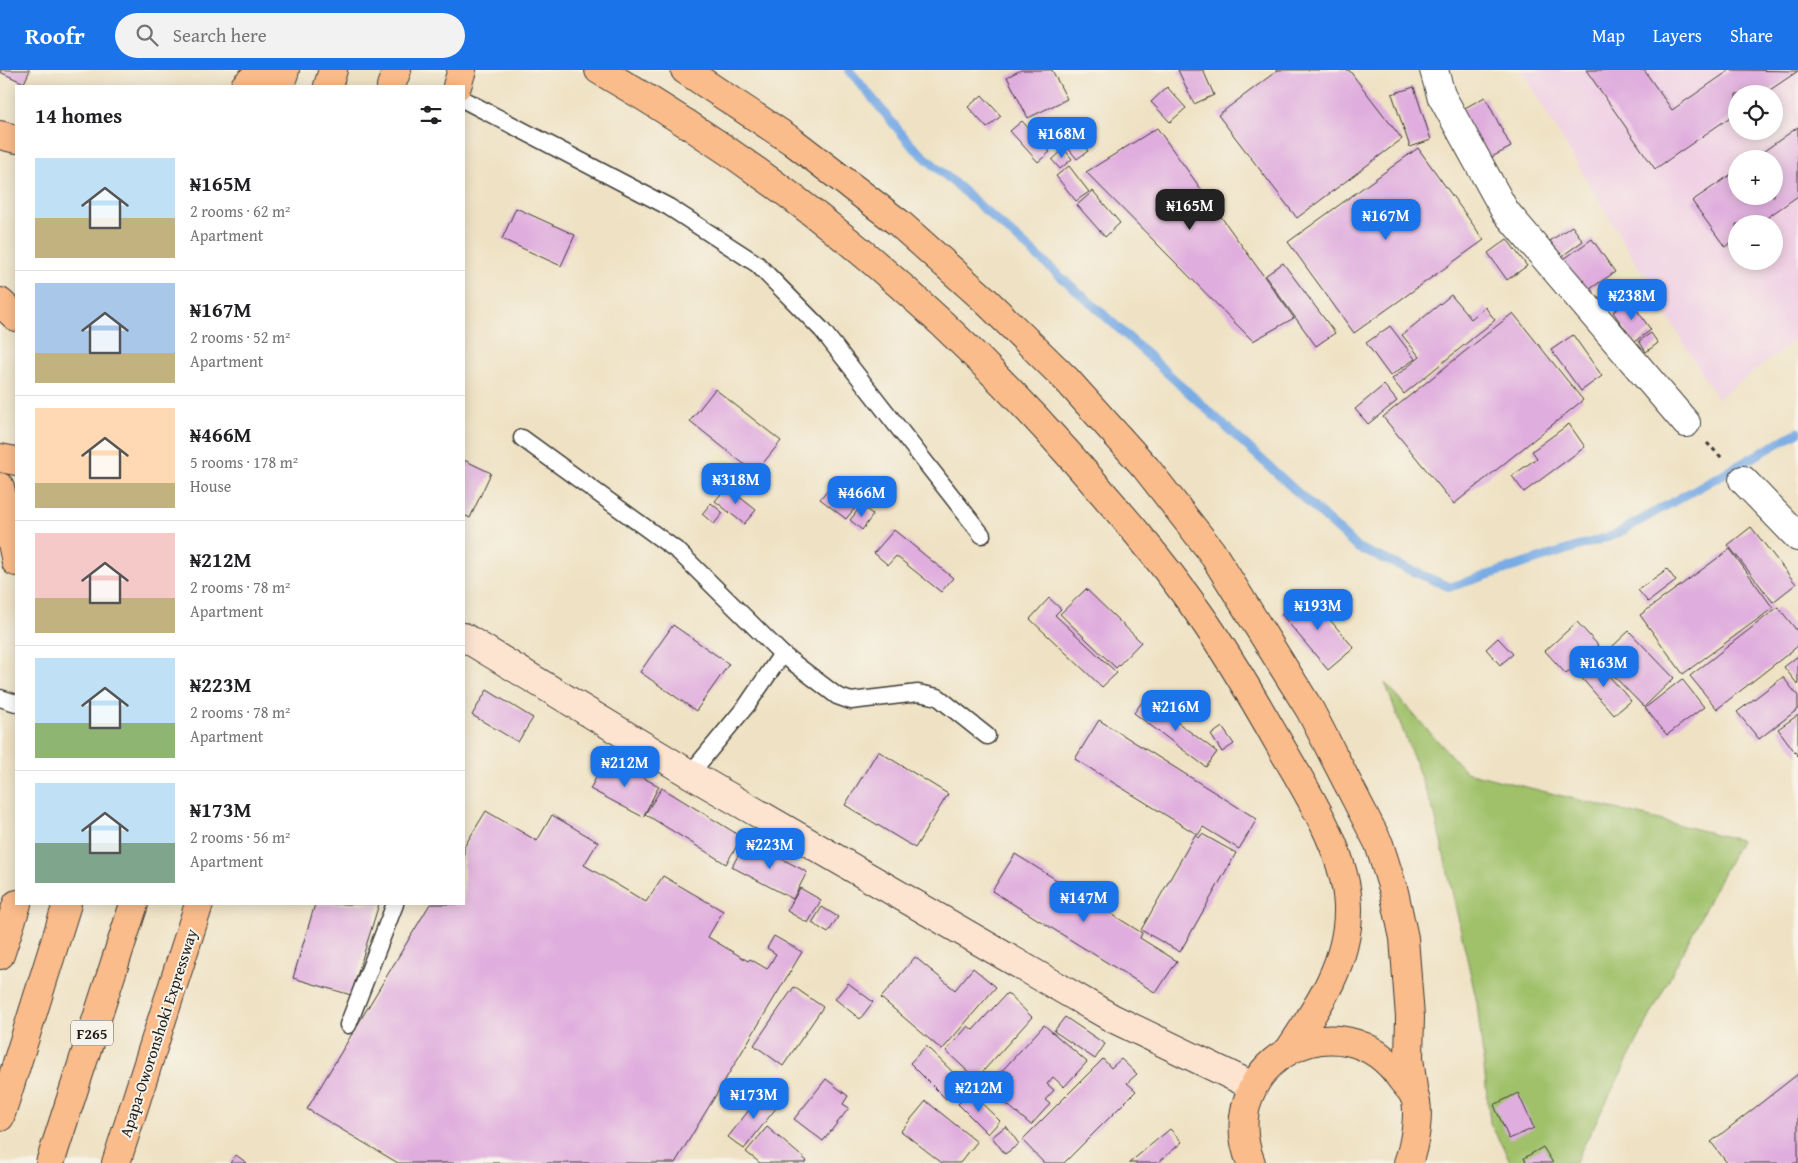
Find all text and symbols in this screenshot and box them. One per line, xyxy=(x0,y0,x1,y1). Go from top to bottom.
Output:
search box xyxy=(115,13,465,58)
text: Roofr xyxy=(25,18,85,53)
icon: search xyxy=(133,21,161,49)
text: Search here xyxy=(173,21,267,49)
text: Map xyxy=(1592,22,1625,49)
text: Layers xyxy=(1653,22,1702,49)
text: Share xyxy=(1730,22,1773,49)
map controls xyxy=(1728,85,1783,270)
button: locate xyxy=(1728,85,1783,140)
text: 14 homes xyxy=(35,100,122,131)
icon: filters xyxy=(417,101,445,129)
pin: ₦168M xyxy=(1027,116,1097,159)
text: ₦168M xyxy=(1039,121,1085,145)
button: + xyxy=(1728,150,1783,205)
text: ₦165M xyxy=(190,168,252,199)
icon: home xyxy=(75,178,135,238)
pin: ₦165M xyxy=(1155,189,1225,231)
text: ₦165M xyxy=(1167,193,1213,217)
pin: ₦167M xyxy=(1351,198,1421,241)
text: 2 rooms · 62 m² xyxy=(190,199,290,223)
text: ₦167M xyxy=(1363,203,1409,227)
button: − xyxy=(1728,215,1783,270)
text: Apartment xyxy=(190,223,263,247)
pin: ₦238M xyxy=(1597,278,1667,321)
text: ₦238M xyxy=(1609,283,1655,307)
text: ₦167M xyxy=(190,294,252,325)
icon: home xyxy=(75,303,135,363)
text: 2 rooms · 52 m² xyxy=(190,325,290,349)
text: Apartment xyxy=(190,349,263,373)
text: ₦466M xyxy=(190,419,252,450)
icon: home xyxy=(75,428,135,488)
text: 5 rooms · 178 m² xyxy=(190,450,298,474)
pin: ₦318M xyxy=(701,462,771,505)
text: ₦318M xyxy=(713,467,759,491)
text: House xyxy=(190,474,231,498)
pin: ₦466M xyxy=(827,476,897,518)
text: ₦466M xyxy=(839,480,885,504)
text: ₦212M xyxy=(190,544,252,575)
icon: home xyxy=(75,553,135,613)
text: 2 rooms · 78 m² xyxy=(190,575,290,599)
pin: ₦193M xyxy=(1283,588,1353,631)
text: ₦193M xyxy=(1295,593,1341,617)
text: Apartment xyxy=(190,599,263,623)
pin: ₦163M xyxy=(1569,646,1639,688)
text: ₦163M xyxy=(1581,650,1627,674)
text: ₦223M xyxy=(190,669,252,700)
icon: home xyxy=(75,678,135,738)
pin: ₦216M xyxy=(1141,690,1211,732)
text: ₦216M xyxy=(1153,694,1199,718)
text: 2 rooms · 78 m² xyxy=(190,700,290,724)
text: Apartment xyxy=(190,724,263,748)
pin: ₦212M xyxy=(590,746,660,788)
text: ₦212M xyxy=(602,750,648,774)
text: ₦173M xyxy=(190,794,252,825)
icon: home xyxy=(75,803,135,863)
text: 2 rooms · 56 m² xyxy=(190,825,290,849)
pin: ₦223M xyxy=(735,828,805,870)
text: ₦223M xyxy=(747,832,793,856)
text: Apartment xyxy=(190,849,263,873)
pin: ₦147M xyxy=(1049,880,1119,923)
text: ₦147M xyxy=(1061,885,1107,909)
street label: Apapa-Oworonshoki Expressway xyxy=(113,926,203,1140)
road number: F265 xyxy=(71,1020,113,1046)
pin: ₦212M xyxy=(944,1070,1014,1113)
text: ₦212M xyxy=(956,1075,1002,1099)
pin: ₦173M xyxy=(719,1078,789,1120)
text: ₦173M xyxy=(731,1082,777,1106)

